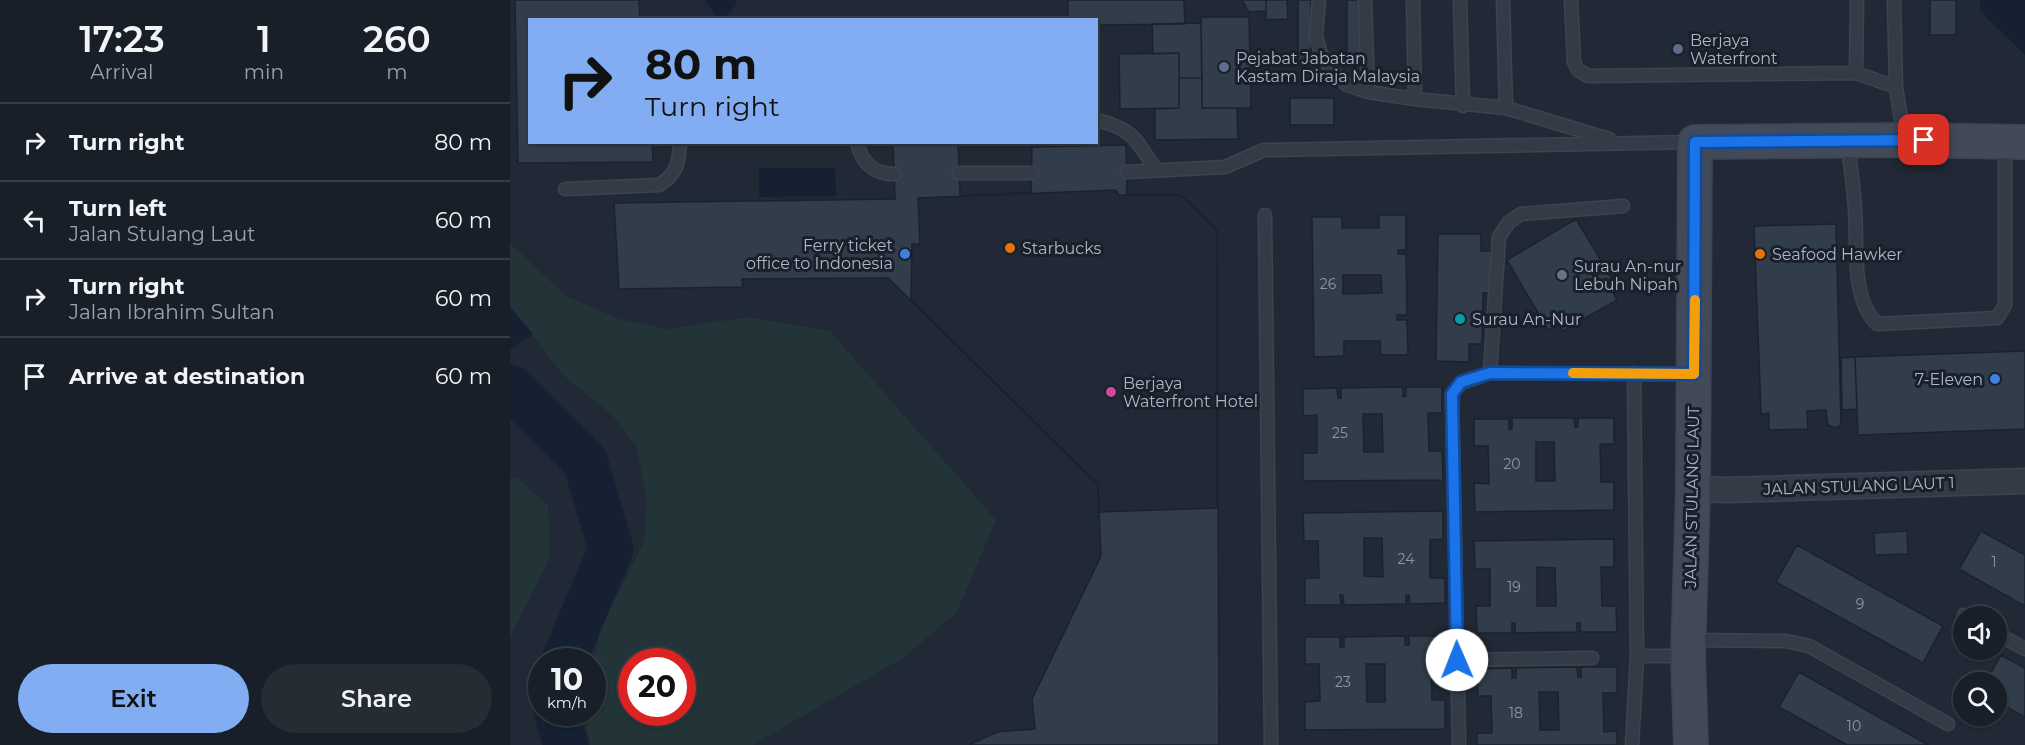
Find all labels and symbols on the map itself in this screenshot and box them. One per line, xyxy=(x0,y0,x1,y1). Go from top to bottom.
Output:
place label: Berjaya Waterfront xyxy=(1690,31,1778,68)
marker: Berjaya Waterfront xyxy=(1671,42,1685,56)
place label: Pejabat Jabatan Kastam Diraja Malaysia xyxy=(1236,49,1420,86)
marker: Pejabat Jabatan Kastam Diraja Malaysia xyxy=(1217,60,1231,74)
pin xyxy=(1898,114,1949,165)
place label: Ferry ticket office to Indonesia xyxy=(746,236,893,273)
place label: Starbucks xyxy=(1022,239,1102,258)
marker: Starbucks xyxy=(1003,241,1017,255)
place label: Seafood Hawker xyxy=(1772,245,1903,264)
marker: Ferry ticket office to Indonesia xyxy=(898,247,912,261)
marker: Seafood Hawker xyxy=(1753,247,1767,261)
place label: Surau An-nur Lebuh Nipah xyxy=(1574,257,1681,294)
marker: Surau An-nur Lebuh Nipah xyxy=(1555,268,1569,282)
house number: 26 xyxy=(1320,275,1337,293)
place label: Surau An-Nur xyxy=(1472,310,1581,329)
marker: Surau An-Nur xyxy=(1453,312,1467,326)
place label: 7-Eleven xyxy=(1915,370,1983,389)
marker: 7-Eleven xyxy=(1988,372,2002,386)
place label: Berjaya Waterfront Hotel xyxy=(1123,374,1258,411)
marker: Berjaya Waterfront Hotel xyxy=(1104,385,1118,399)
street label: JALAN STULANG LAUT xyxy=(1681,405,1703,589)
house number: 25 xyxy=(1332,424,1348,442)
house number: 20 xyxy=(1503,455,1521,473)
street label: JALAN STULANG LAUT 1 xyxy=(1762,473,1955,499)
house number: 24 xyxy=(1398,550,1415,568)
house number: 1 xyxy=(1991,553,1997,571)
house number: 19 xyxy=(1507,578,1521,596)
house number: 9 xyxy=(1856,595,1864,613)
position arrow xyxy=(1425,628,1489,692)
speed limit sign: 20 xyxy=(618,648,696,726)
house number: 23 xyxy=(1335,673,1351,691)
house number: 18 xyxy=(1509,704,1523,722)
house number: 10 xyxy=(1847,717,1861,735)

